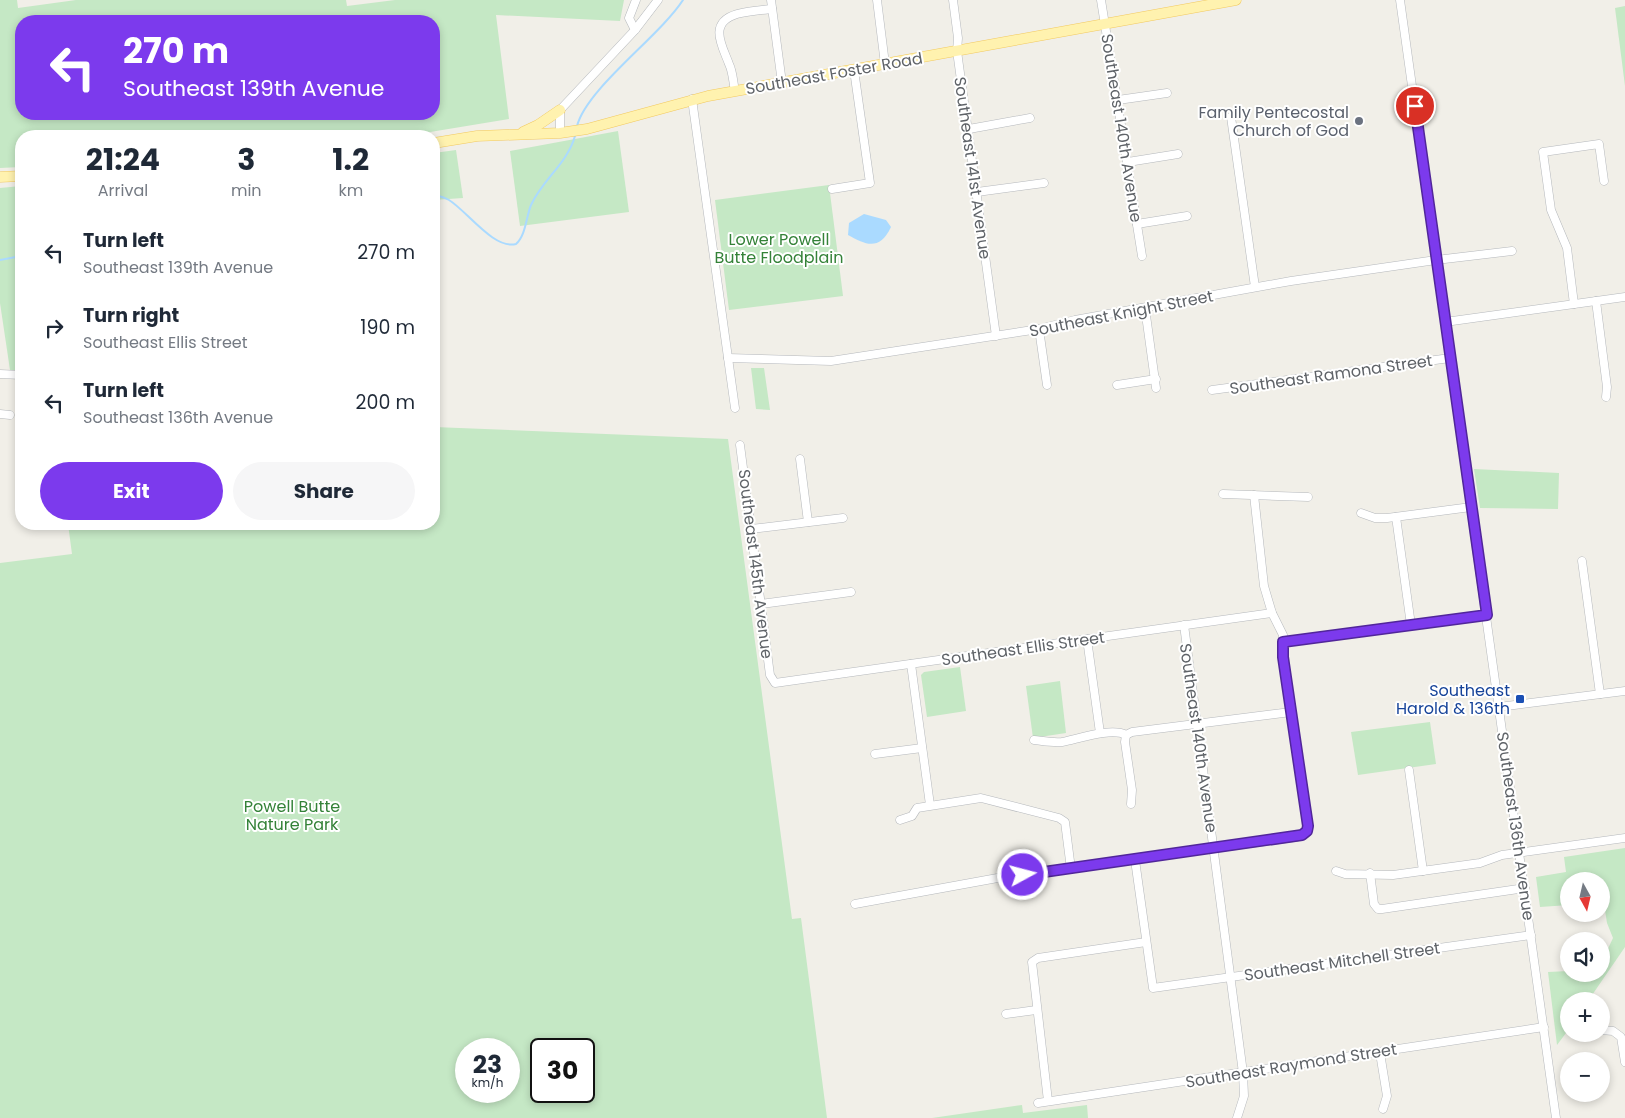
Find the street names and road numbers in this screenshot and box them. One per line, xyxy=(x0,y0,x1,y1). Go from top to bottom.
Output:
street label: Southeast 140th Avenue xyxy=(1095,32,1148,224)
street label: Southeast Foster Road xyxy=(744,47,924,100)
street label: Southeast 141st Avenue xyxy=(948,75,997,261)
street label: Southeast Knight Street xyxy=(1027,284,1215,343)
street label: Southeast Ramona Street xyxy=(1228,349,1434,400)
street label: Southeast 145th Avenue xyxy=(732,468,779,660)
street label: Southeast Ellis Street xyxy=(940,626,1106,671)
street label: Southeast 140th Avenue xyxy=(1174,642,1223,834)
street label: Southeast 136th Avenue xyxy=(1491,730,1540,922)
street label: Southeast Mitchell Street xyxy=(1243,936,1442,987)
street label: Southeast Raymond Street xyxy=(1184,1037,1399,1094)

